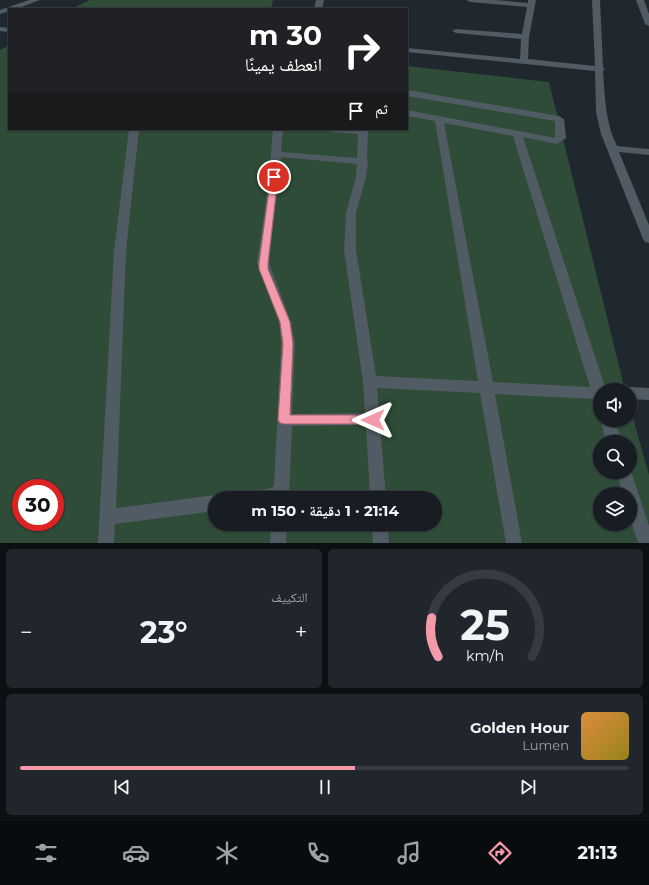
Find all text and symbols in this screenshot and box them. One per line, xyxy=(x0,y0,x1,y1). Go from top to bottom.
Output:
text: 30 m xyxy=(249,18,322,52)
icon: right xyxy=(336,24,388,76)
text: انعطف يمينًا xyxy=(245,54,322,76)
text: ثم xyxy=(375,99,388,118)
icon: arrive xyxy=(345,100,367,122)
pin xyxy=(257,160,291,194)
icon: arrive xyxy=(263,166,285,188)
map controls xyxy=(593,383,637,531)
button: sound xyxy=(593,383,637,427)
position arrow xyxy=(352,399,394,441)
button: search xyxy=(593,435,637,479)
speed limit sign: 30 xyxy=(12,479,64,531)
button: layers xyxy=(593,487,637,531)
text: 21:14 · 1 دقيقة · 150 m xyxy=(251,501,399,520)
text: التكييف xyxy=(271,589,308,605)
text: 25 xyxy=(461,599,510,649)
text: 23° xyxy=(140,614,188,651)
text: − xyxy=(20,619,33,646)
text: + xyxy=(295,619,308,646)
text: km/h xyxy=(466,646,504,664)
text: Golden Hour xyxy=(470,718,569,737)
text: Lumen xyxy=(522,737,569,753)
icon: previous xyxy=(111,776,133,798)
icon: pause xyxy=(314,776,336,798)
icon: next xyxy=(517,776,539,798)
icon: filters xyxy=(32,839,60,867)
icon: car xyxy=(122,839,150,867)
icon: climate xyxy=(213,839,241,867)
icon: phone xyxy=(304,839,332,867)
icon: music xyxy=(395,839,423,867)
icon: directions xyxy=(486,839,514,867)
text: 21:13 xyxy=(577,842,618,864)

